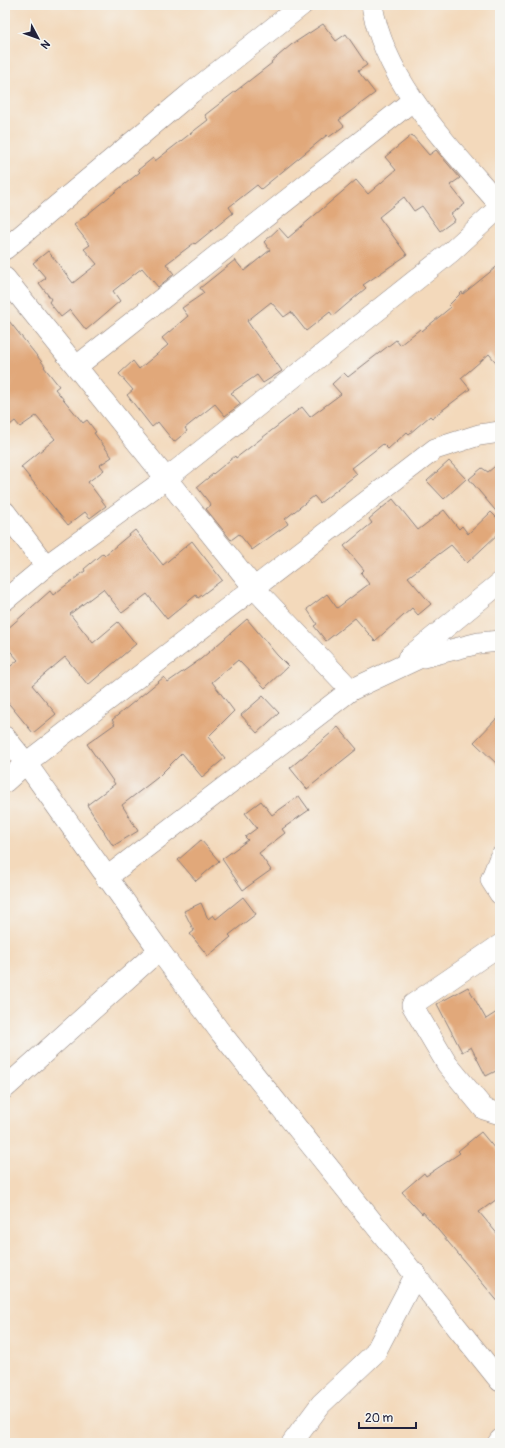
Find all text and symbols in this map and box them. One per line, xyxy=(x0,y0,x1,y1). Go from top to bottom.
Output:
north arrow xyxy=(18,18,58,58)
text: N xyxy=(37,37,53,52)
scale bar xyxy=(359,1404,416,1430)
text: 20 m xyxy=(365,1411,394,1426)

